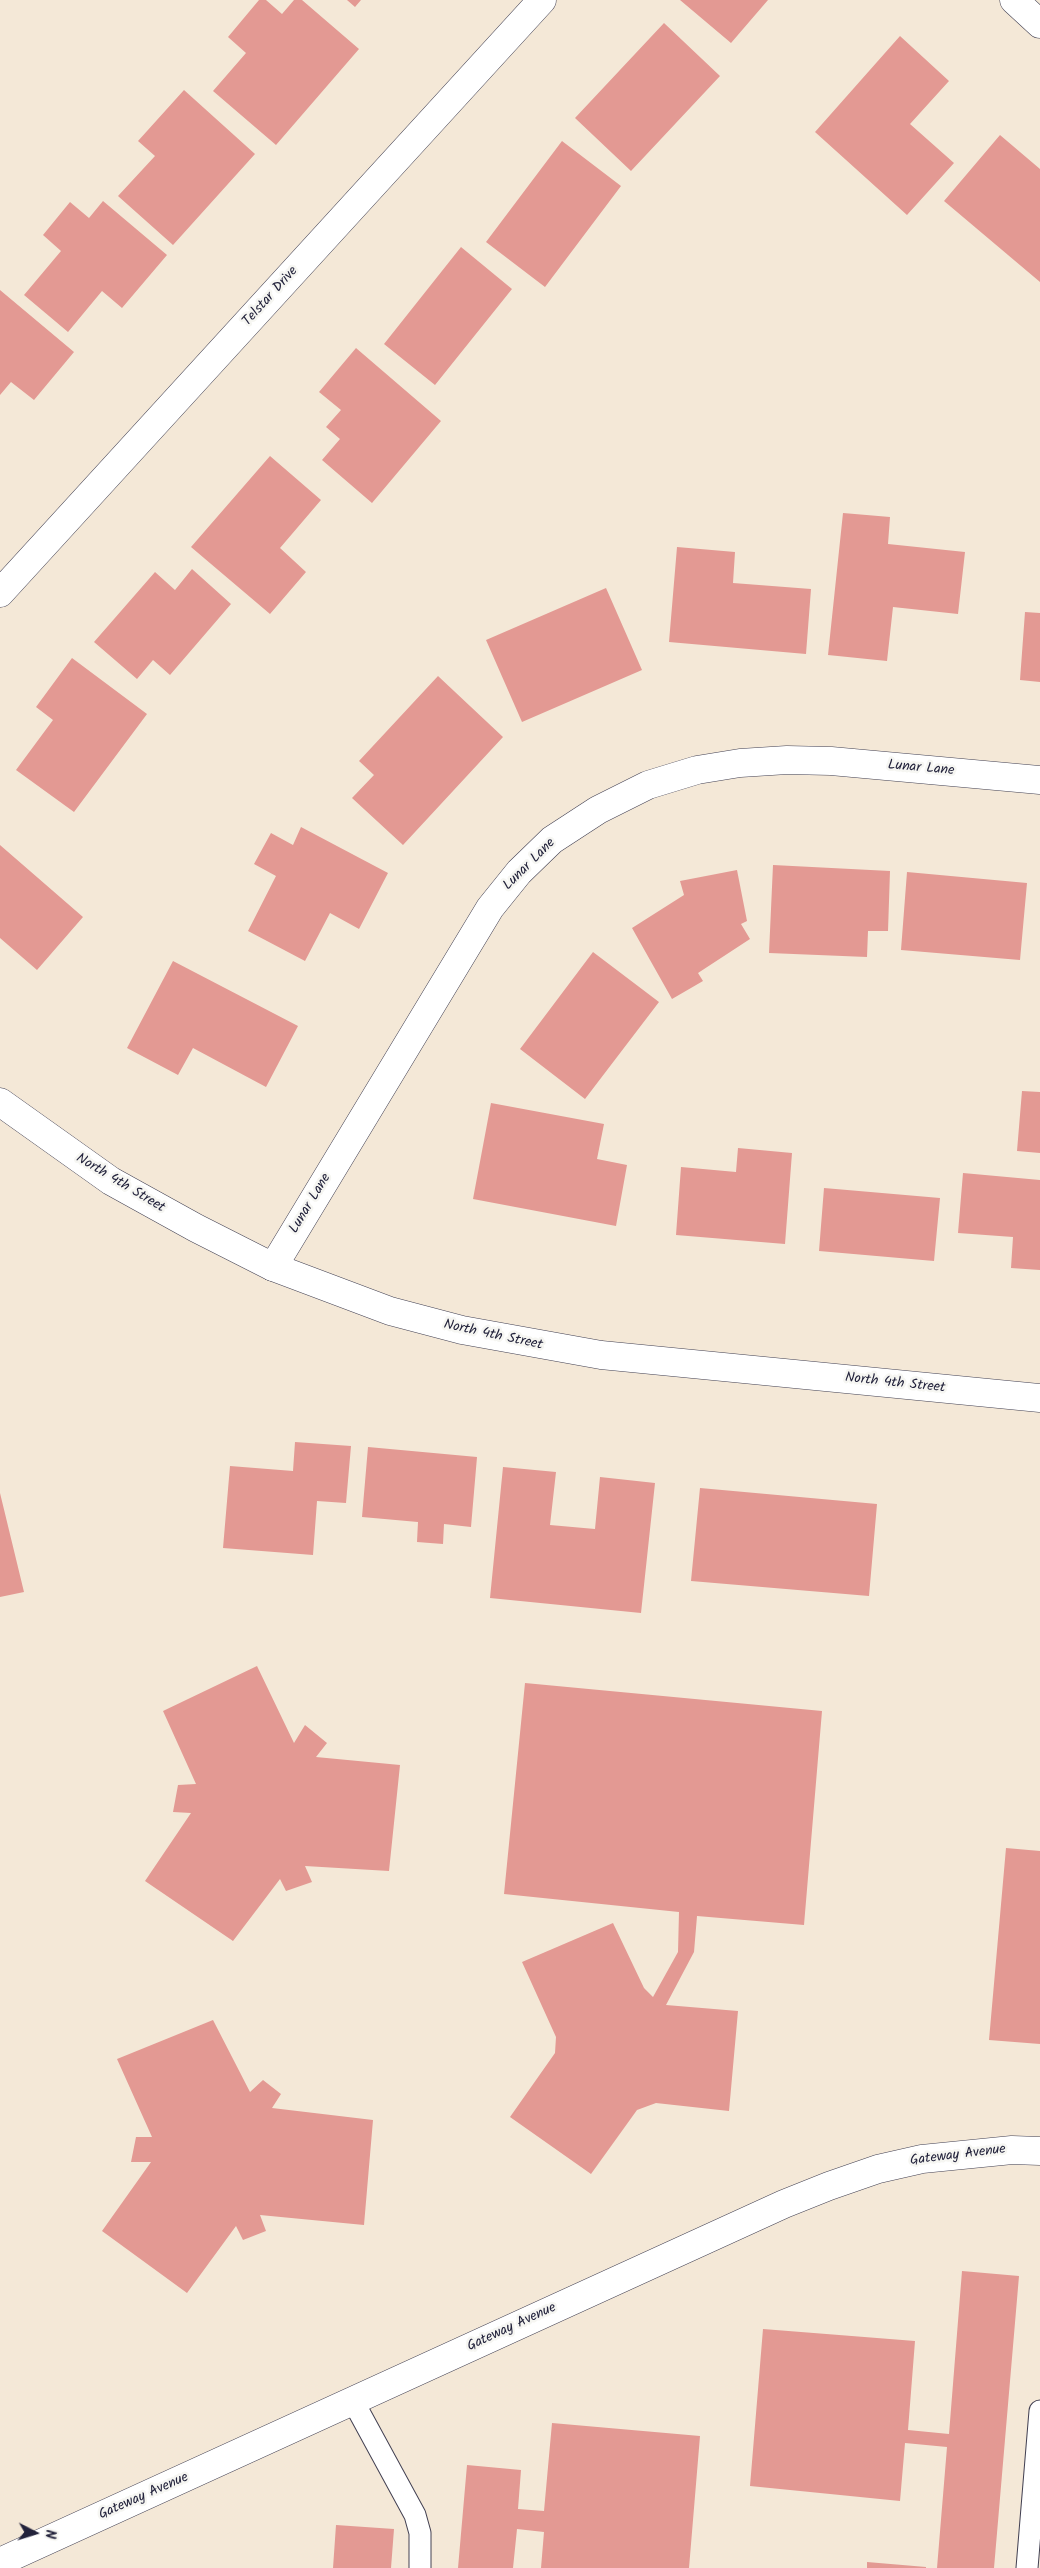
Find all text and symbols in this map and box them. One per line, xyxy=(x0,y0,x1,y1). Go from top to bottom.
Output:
street label: Telstar Drive xyxy=(240,264,302,330)
street label: Lunar Lane xyxy=(887,758,955,780)
street label: Lunar Lane xyxy=(501,836,559,894)
street label: North 4th Street xyxy=(72,1151,168,1217)
street label: Lunar Lane xyxy=(287,1171,335,1237)
street label: North 4th Street xyxy=(442,1317,544,1355)
street label: North 4th Street xyxy=(844,1370,946,1398)
street label: Gateway Avenue xyxy=(909,2142,1007,2170)
street label: Gateway Avenue xyxy=(465,2300,559,2356)
street label: Gateway Avenue xyxy=(97,2470,191,2524)
north arrow xyxy=(10,2508,60,2558)
text: N xyxy=(39,2529,61,2540)

